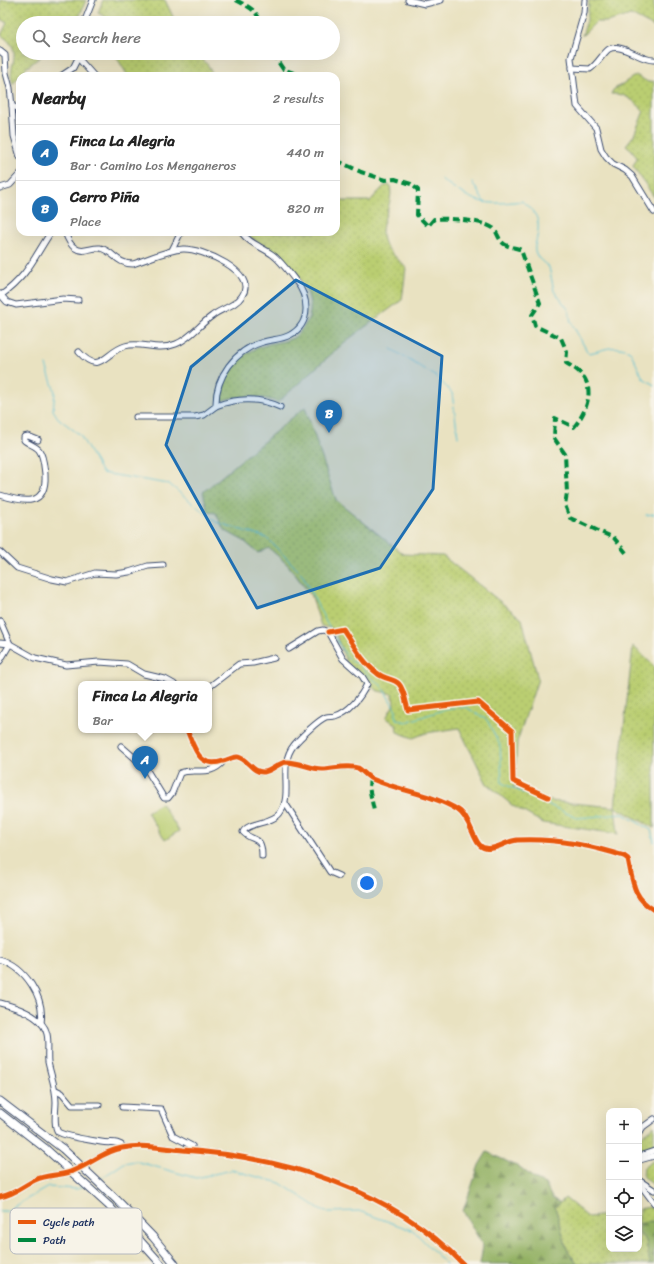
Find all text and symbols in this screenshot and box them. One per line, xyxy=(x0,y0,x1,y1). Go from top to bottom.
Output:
search box xyxy=(16,16,340,60)
text: Search here xyxy=(62,25,141,51)
icon: search xyxy=(30,27,52,49)
text: Nearby xyxy=(32,83,86,113)
text: 2 results xyxy=(273,87,324,110)
text: Finca La Alegria xyxy=(70,128,175,154)
text: A xyxy=(41,141,49,164)
text: 440 m xyxy=(286,141,324,164)
text: Bar · Camino Los Menganeros xyxy=(70,154,236,177)
text: Cerro Piña xyxy=(70,184,139,210)
text: B xyxy=(41,197,49,220)
text: 820 m xyxy=(287,197,324,220)
text: Place xyxy=(70,210,101,233)
pin: B xyxy=(316,400,342,433)
popup xyxy=(78,681,212,733)
text: Finca La Alegria xyxy=(93,683,197,709)
text: Bar xyxy=(93,709,113,732)
pin: A xyxy=(132,746,158,779)
your location xyxy=(357,873,377,893)
map controls xyxy=(606,1108,642,1252)
button: + xyxy=(606,1108,642,1144)
button: − xyxy=(606,1144,642,1180)
button: locate xyxy=(606,1180,642,1216)
legend xyxy=(10,1208,142,1254)
text: Cycle path xyxy=(43,1213,95,1232)
button: layers xyxy=(606,1216,642,1252)
text: Path xyxy=(43,1231,66,1250)

